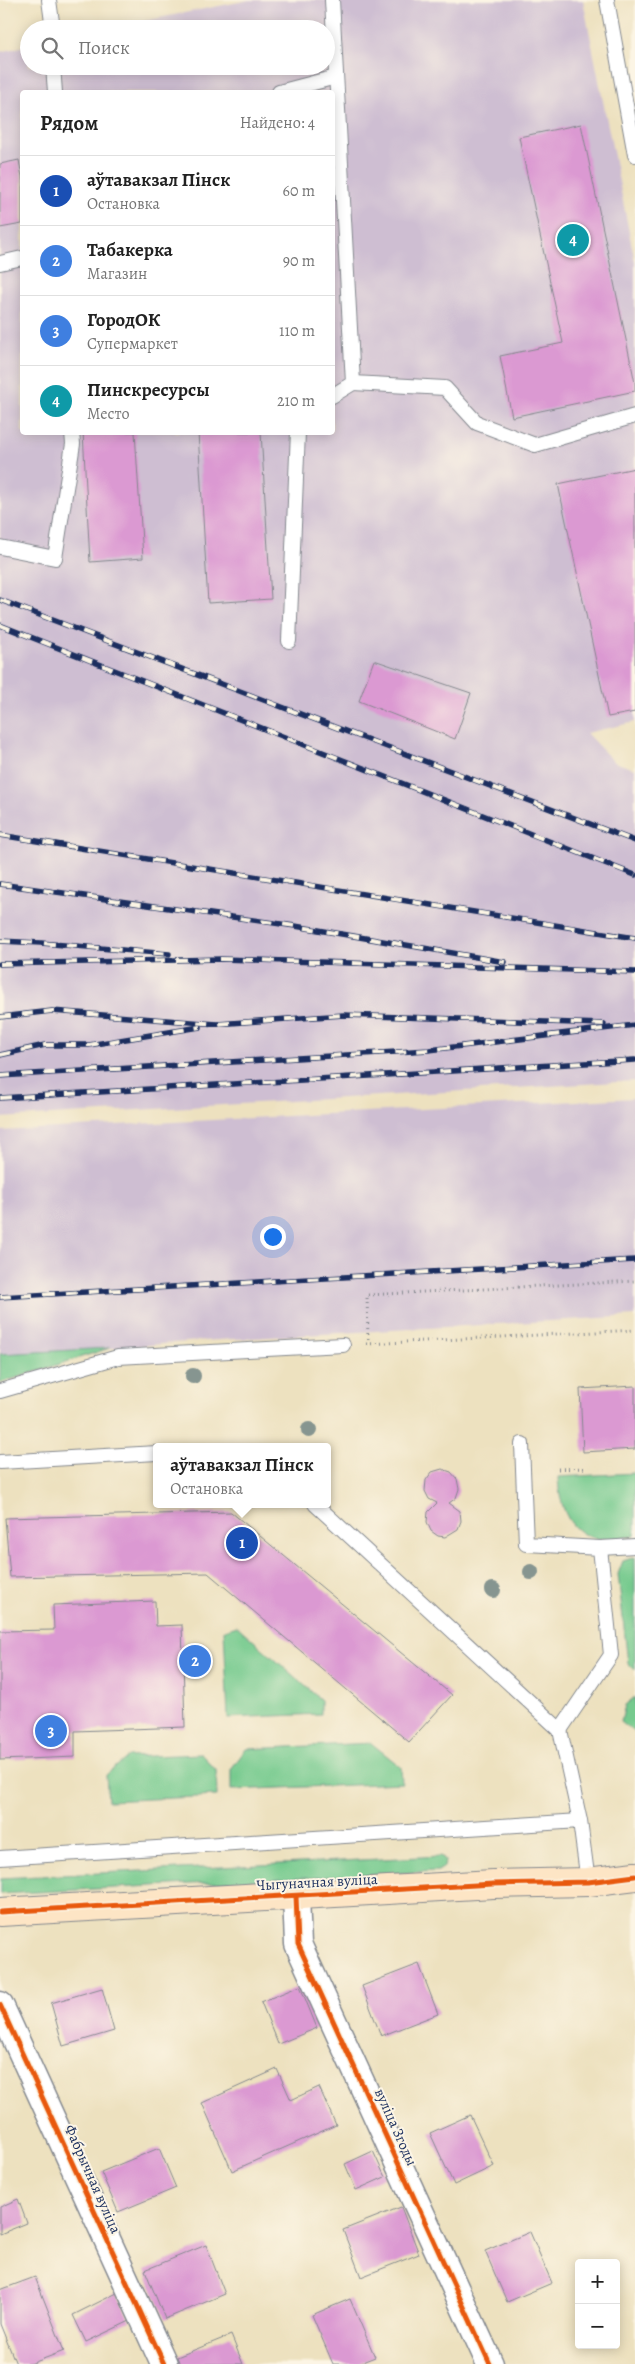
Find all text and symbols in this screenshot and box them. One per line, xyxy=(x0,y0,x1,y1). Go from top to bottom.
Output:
search box xyxy=(20,20,335,75)
icon: search xyxy=(38,34,66,62)
text: Поиск xyxy=(78,35,130,61)
text: Рядом xyxy=(40,109,98,137)
text: Найдено: 4 xyxy=(240,112,315,134)
text: аўтавакзал Пінск xyxy=(87,167,230,193)
text: 1 xyxy=(53,180,59,202)
text: 60 m xyxy=(283,180,315,202)
text: Остановка xyxy=(87,193,160,215)
pin: 4 xyxy=(557,221,589,259)
text: Табакерка xyxy=(87,237,173,263)
text: 2 xyxy=(52,250,60,272)
text: 90 m xyxy=(283,250,315,272)
text: Магазин xyxy=(87,263,147,285)
text: ГородОК xyxy=(87,307,161,333)
text: 3 xyxy=(53,320,59,342)
text: 110 m xyxy=(279,320,315,342)
text: Супермаркет xyxy=(87,333,178,355)
text: Пинскресурсы xyxy=(87,377,210,403)
text: 4 xyxy=(52,390,60,412)
text: 210 m xyxy=(277,390,315,412)
text: Место xyxy=(87,403,130,425)
your location xyxy=(260,1224,286,1250)
popup xyxy=(153,1443,331,1508)
text: аўтавакзал Пінск xyxy=(170,1452,314,1478)
text: Остановка xyxy=(170,1478,243,1500)
pin: 1 xyxy=(226,1524,258,1562)
pin: 2 xyxy=(179,1642,211,1680)
pin: 3 xyxy=(35,1712,67,1750)
street label: Чыгуначная вуліца xyxy=(256,1869,378,1895)
street label: вуліца Згоды xyxy=(370,2085,422,2169)
street label: Фабрычная вуліца xyxy=(60,2121,126,2237)
map controls xyxy=(575,2259,620,2349)
button: + xyxy=(575,2259,620,2304)
button: − xyxy=(575,2304,620,2349)

